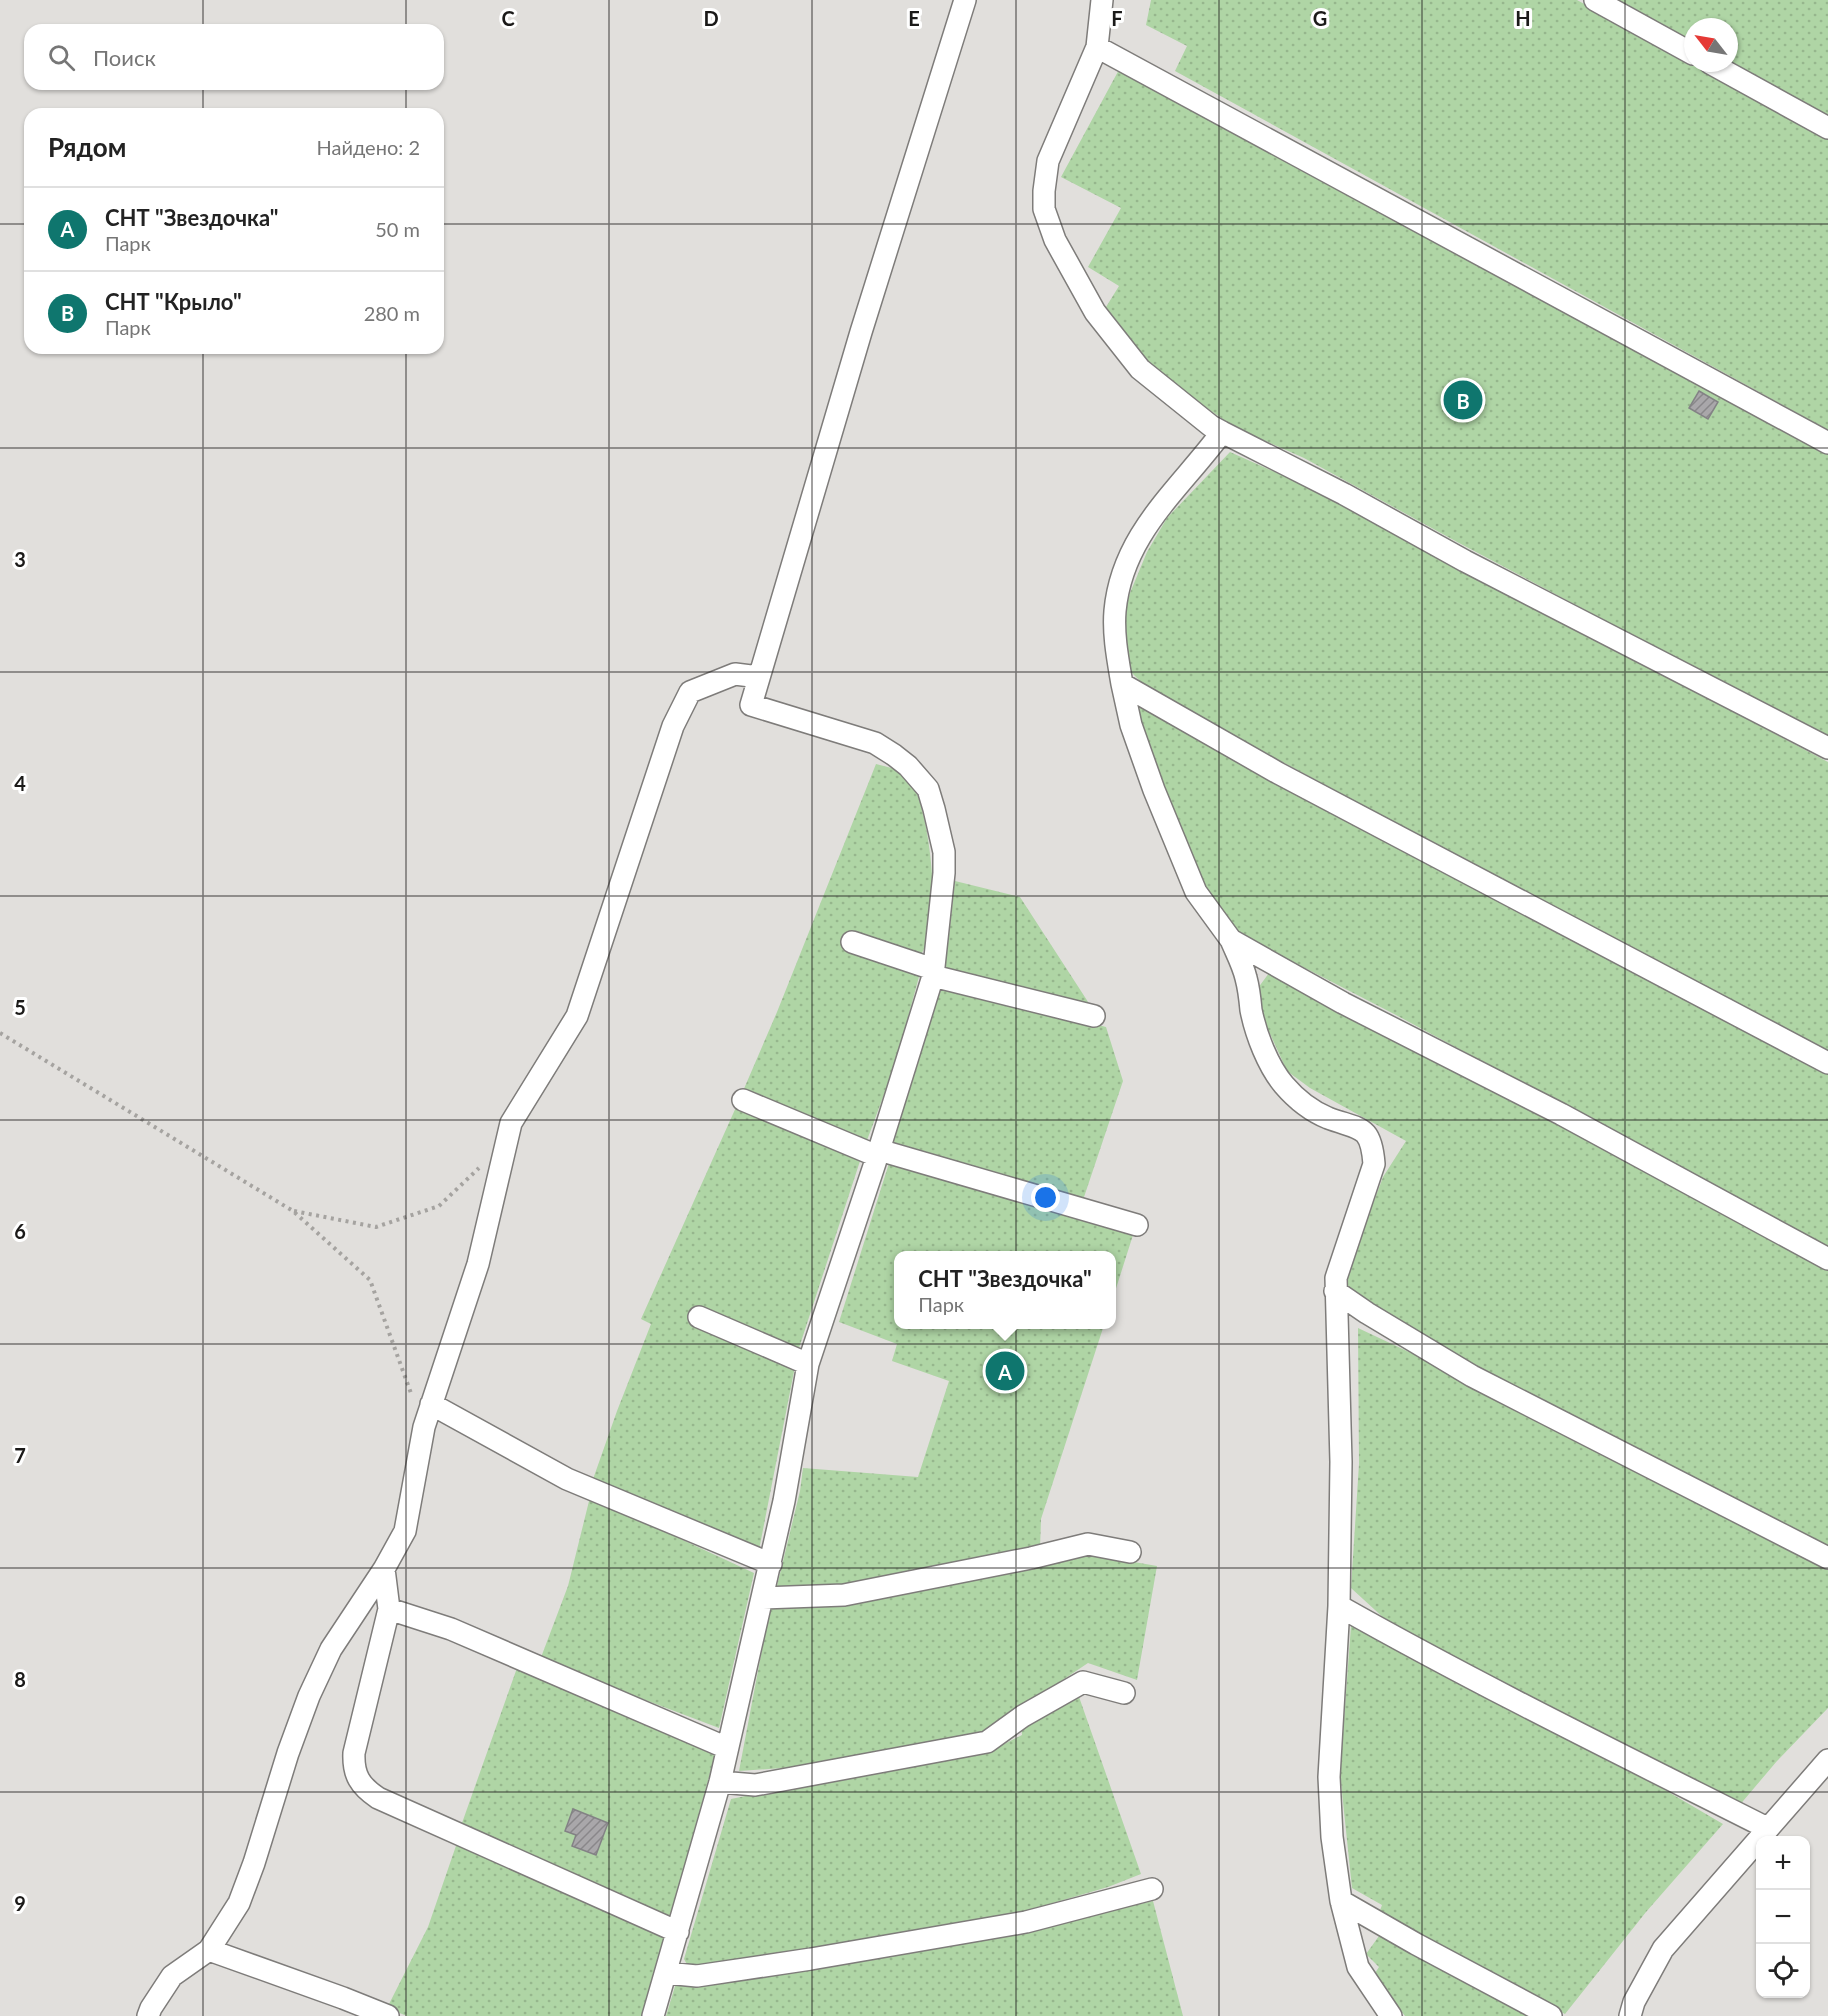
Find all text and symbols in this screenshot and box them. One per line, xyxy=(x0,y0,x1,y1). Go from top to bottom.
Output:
text: C xyxy=(501,6,515,30)
text: D xyxy=(703,6,719,30)
text: E xyxy=(908,6,920,30)
text: F xyxy=(1111,6,1123,30)
text: G xyxy=(1313,6,1327,30)
text: H xyxy=(1515,6,1531,30)
north arrow xyxy=(1684,18,1738,72)
search box xyxy=(24,24,444,90)
icon: search xyxy=(45,41,78,74)
text: Поиск xyxy=(93,44,156,71)
text: Рядом xyxy=(48,131,126,163)
text: Найдено: 2 xyxy=(317,135,420,159)
text: СНТ "Звездочка" xyxy=(105,204,278,231)
text: A xyxy=(61,217,74,241)
text: 50 m xyxy=(375,217,420,241)
text: Парк xyxy=(105,231,151,255)
text: СНТ "Крыло" xyxy=(105,288,242,315)
text: B xyxy=(61,301,74,325)
text: 280 m xyxy=(364,301,420,325)
text: Парк xyxy=(105,315,151,339)
pin: B xyxy=(1444,378,1482,422)
text: 3 xyxy=(14,547,26,571)
text: 4 xyxy=(14,771,26,795)
text: 5 xyxy=(14,995,26,1019)
your location xyxy=(1031,1183,1060,1212)
text: 6 xyxy=(14,1219,26,1243)
popup xyxy=(894,1251,1116,1329)
text: СНТ "Звездочка" xyxy=(918,1265,1092,1292)
text: Парк xyxy=(918,1292,964,1316)
pin: A xyxy=(986,1348,1024,1394)
text: 7 xyxy=(14,1443,26,1467)
text: 8 xyxy=(14,1667,26,1691)
map controls xyxy=(1756,1836,1810,1998)
button: + xyxy=(1756,1836,1810,1890)
button: − xyxy=(1756,1890,1810,1944)
text: 9 xyxy=(14,1891,26,1915)
button: locate xyxy=(1756,1944,1810,1998)

